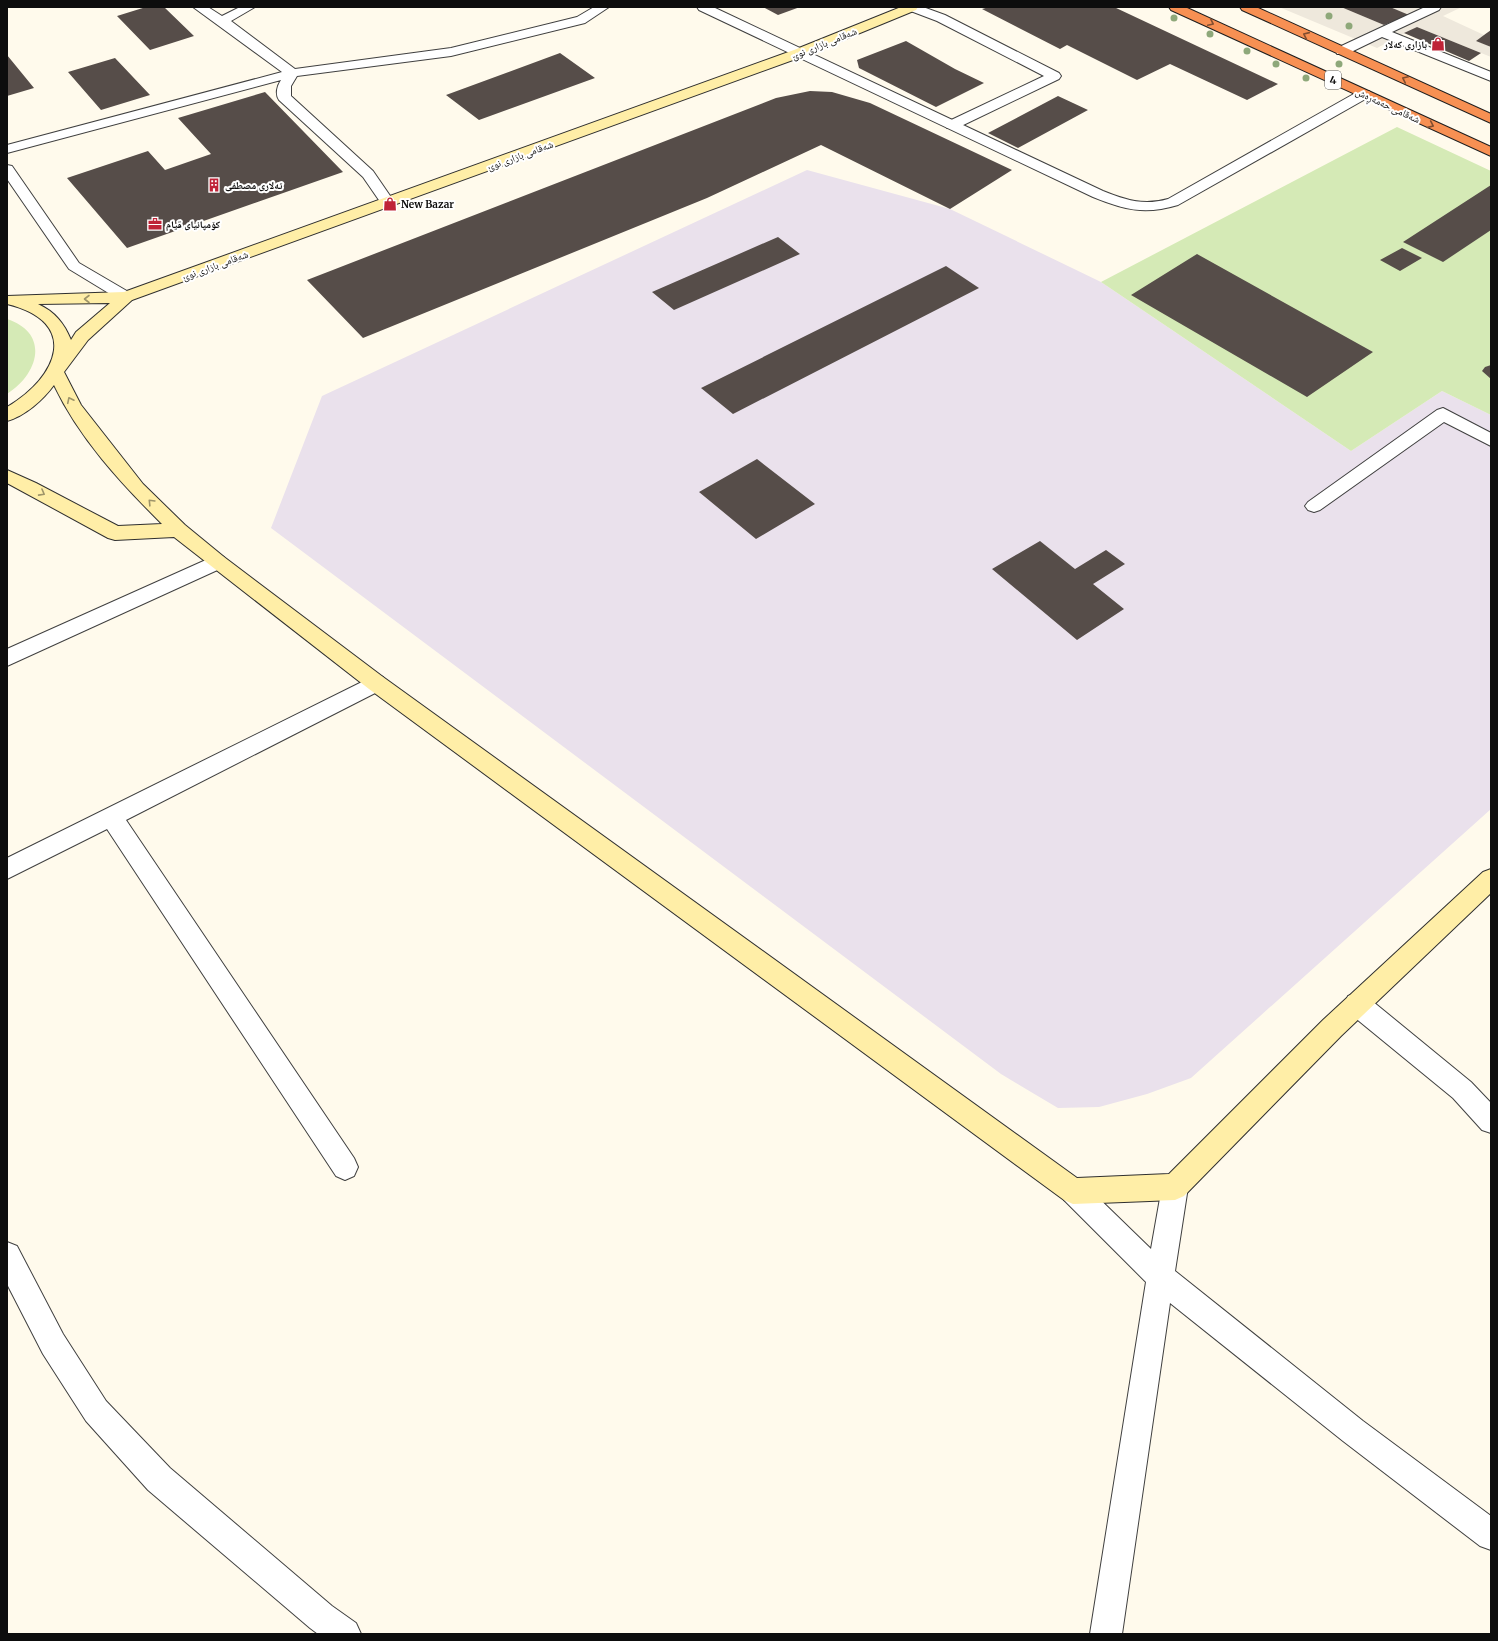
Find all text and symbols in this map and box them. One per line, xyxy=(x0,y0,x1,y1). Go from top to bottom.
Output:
one-way arrow xyxy=(1206,18,1214,26)
street label: شەقامی بازاری نوێ xyxy=(790,24,859,62)
one-way arrow xyxy=(1303,31,1310,39)
shop icon: بازاری کەلار xyxy=(1430,36,1446,52)
place label: بازاری کەلار xyxy=(1383,38,1427,51)
road number: 4 xyxy=(1325,71,1341,89)
one-way arrow xyxy=(1401,76,1409,84)
street label: شەقامی حەمەڕەش xyxy=(1353,85,1422,127)
one-way arrow xyxy=(1427,120,1434,128)
street label: شەقامی بازاری نوێ xyxy=(485,137,555,173)
building icon: تەلاری مصطفی xyxy=(206,177,222,193)
place label: تەلاری مصطفی xyxy=(225,179,283,192)
shop icon: New Bazar xyxy=(382,196,398,212)
place label: New Bazar xyxy=(401,198,454,211)
office icon: کۆمپانیای قیام xyxy=(147,216,163,232)
place label: کۆمپانیای قیام xyxy=(166,218,221,231)
street label: شەقامی بازاری نوێ xyxy=(180,247,250,283)
one-way arrow xyxy=(84,295,90,303)
one-way arrow xyxy=(67,397,75,405)
one-way arrow xyxy=(38,489,45,496)
one-way arrow xyxy=(148,499,155,507)

